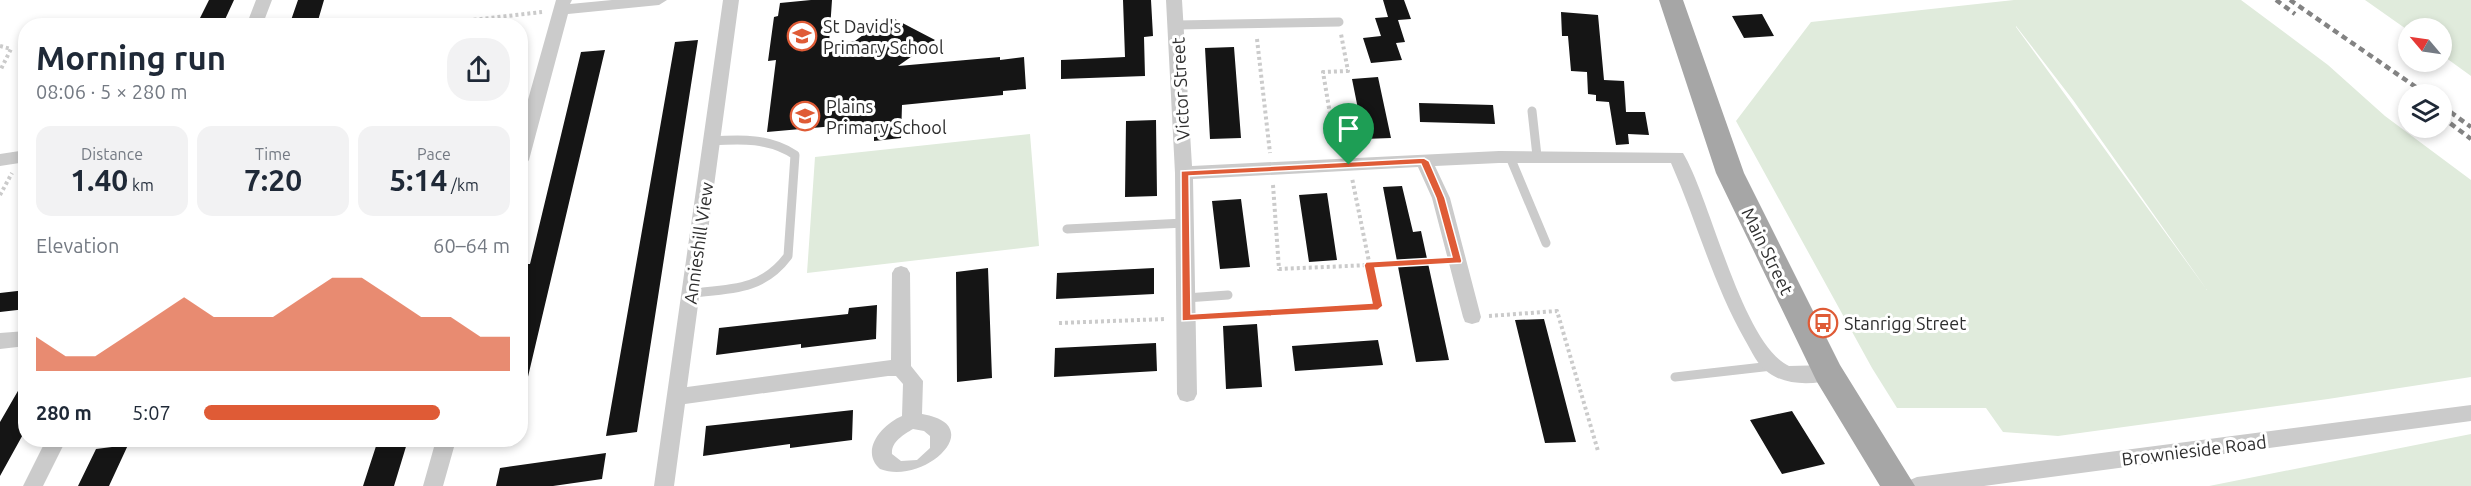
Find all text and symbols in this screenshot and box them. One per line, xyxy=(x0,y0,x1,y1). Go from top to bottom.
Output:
place label: St David's Primary School xyxy=(823,16,944,57)
north arrow xyxy=(2398,18,2452,72)
map controls xyxy=(2398,18,2452,138)
school or university icon: St David's Primary School xyxy=(786,20,818,52)
street label: Victor Street xyxy=(1167,37,1193,141)
button: share xyxy=(447,38,510,101)
text: Morning run xyxy=(36,39,226,76)
text: 08:06 · 5 × 280 m xyxy=(36,80,188,103)
button: layers xyxy=(2398,84,2452,138)
place label: Plains Primary School xyxy=(826,96,947,137)
school or university icon: Plains Primary School xyxy=(789,100,821,132)
pin xyxy=(1323,103,1374,165)
icon: arrive xyxy=(1332,112,1365,145)
text: Distance xyxy=(81,145,143,163)
text: Time xyxy=(255,145,291,163)
text: Pace xyxy=(417,145,451,163)
text: 1.40 xyxy=(70,163,128,197)
text: 7:20 xyxy=(244,163,302,197)
text: 5:14 xyxy=(389,163,447,197)
text: km xyxy=(128,176,154,194)
text: /km xyxy=(447,176,479,194)
street label: Annieshill View xyxy=(680,181,716,305)
street label: Main Street xyxy=(1738,204,1798,298)
text: Elevation xyxy=(36,234,119,257)
text: 60–64 m xyxy=(433,234,510,257)
bus stop icon: Stanrigg Street xyxy=(1807,307,1839,339)
place label: Stanrigg Street xyxy=(1844,313,1966,333)
text: 280 m xyxy=(36,401,92,424)
text: 5:07 xyxy=(132,401,171,424)
street label: Brownieside Road xyxy=(2121,431,2267,469)

